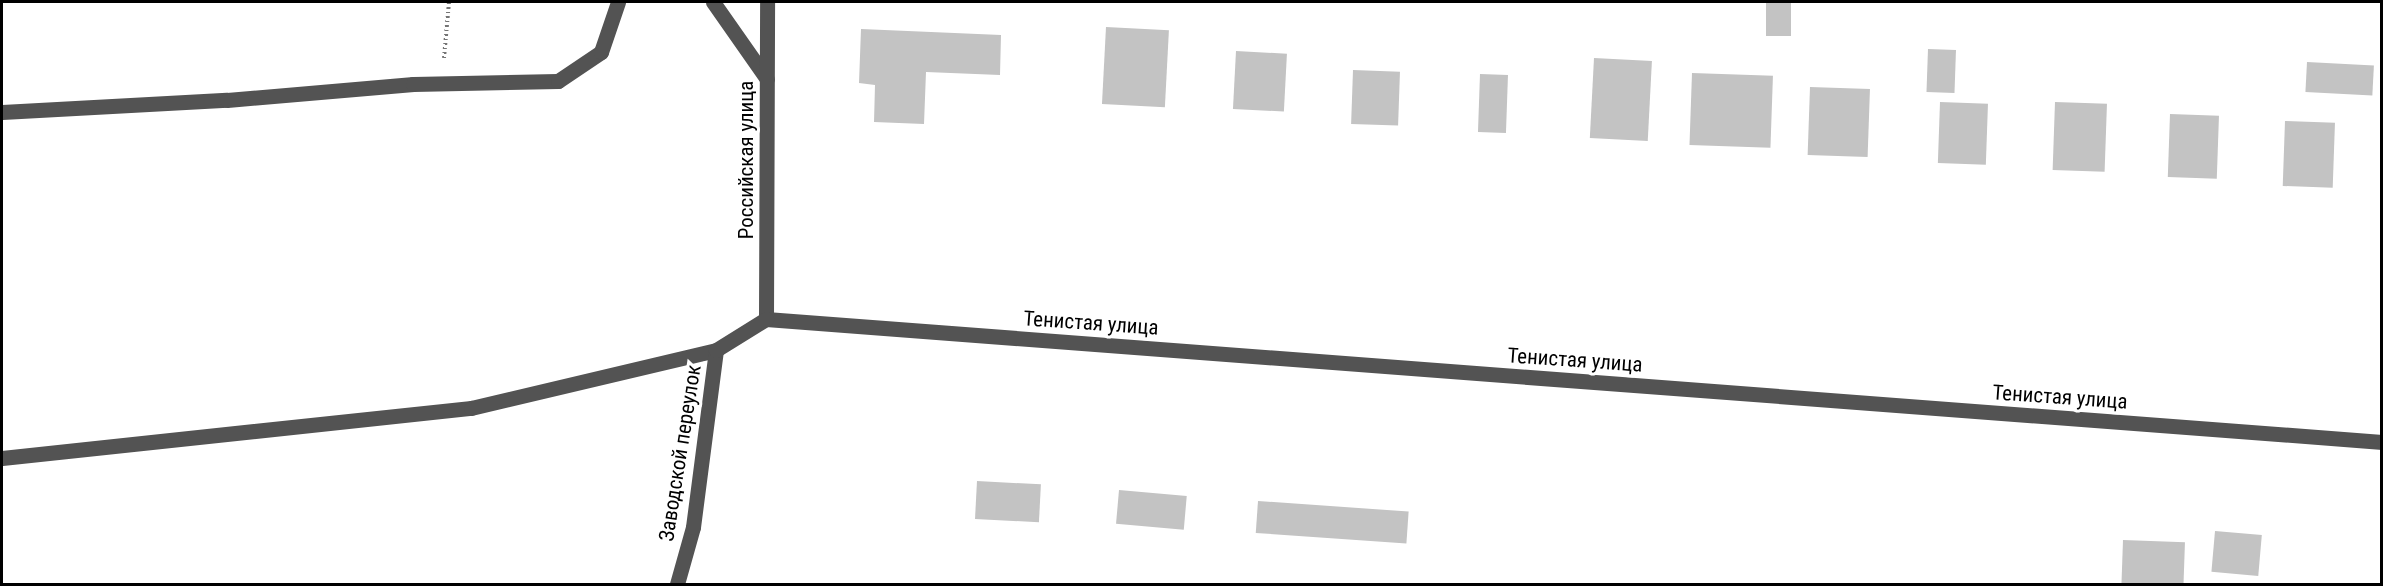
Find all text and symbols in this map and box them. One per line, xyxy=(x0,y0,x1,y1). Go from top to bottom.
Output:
street label: Российская улица xyxy=(733,81,759,239)
street label: Тенистая улица xyxy=(1023,306,1159,340)
street label: Тенистая улица xyxy=(1507,343,1643,377)
street label: Заводской переулок xyxy=(654,363,706,543)
street label: Тенистая улица xyxy=(1992,380,2128,414)

